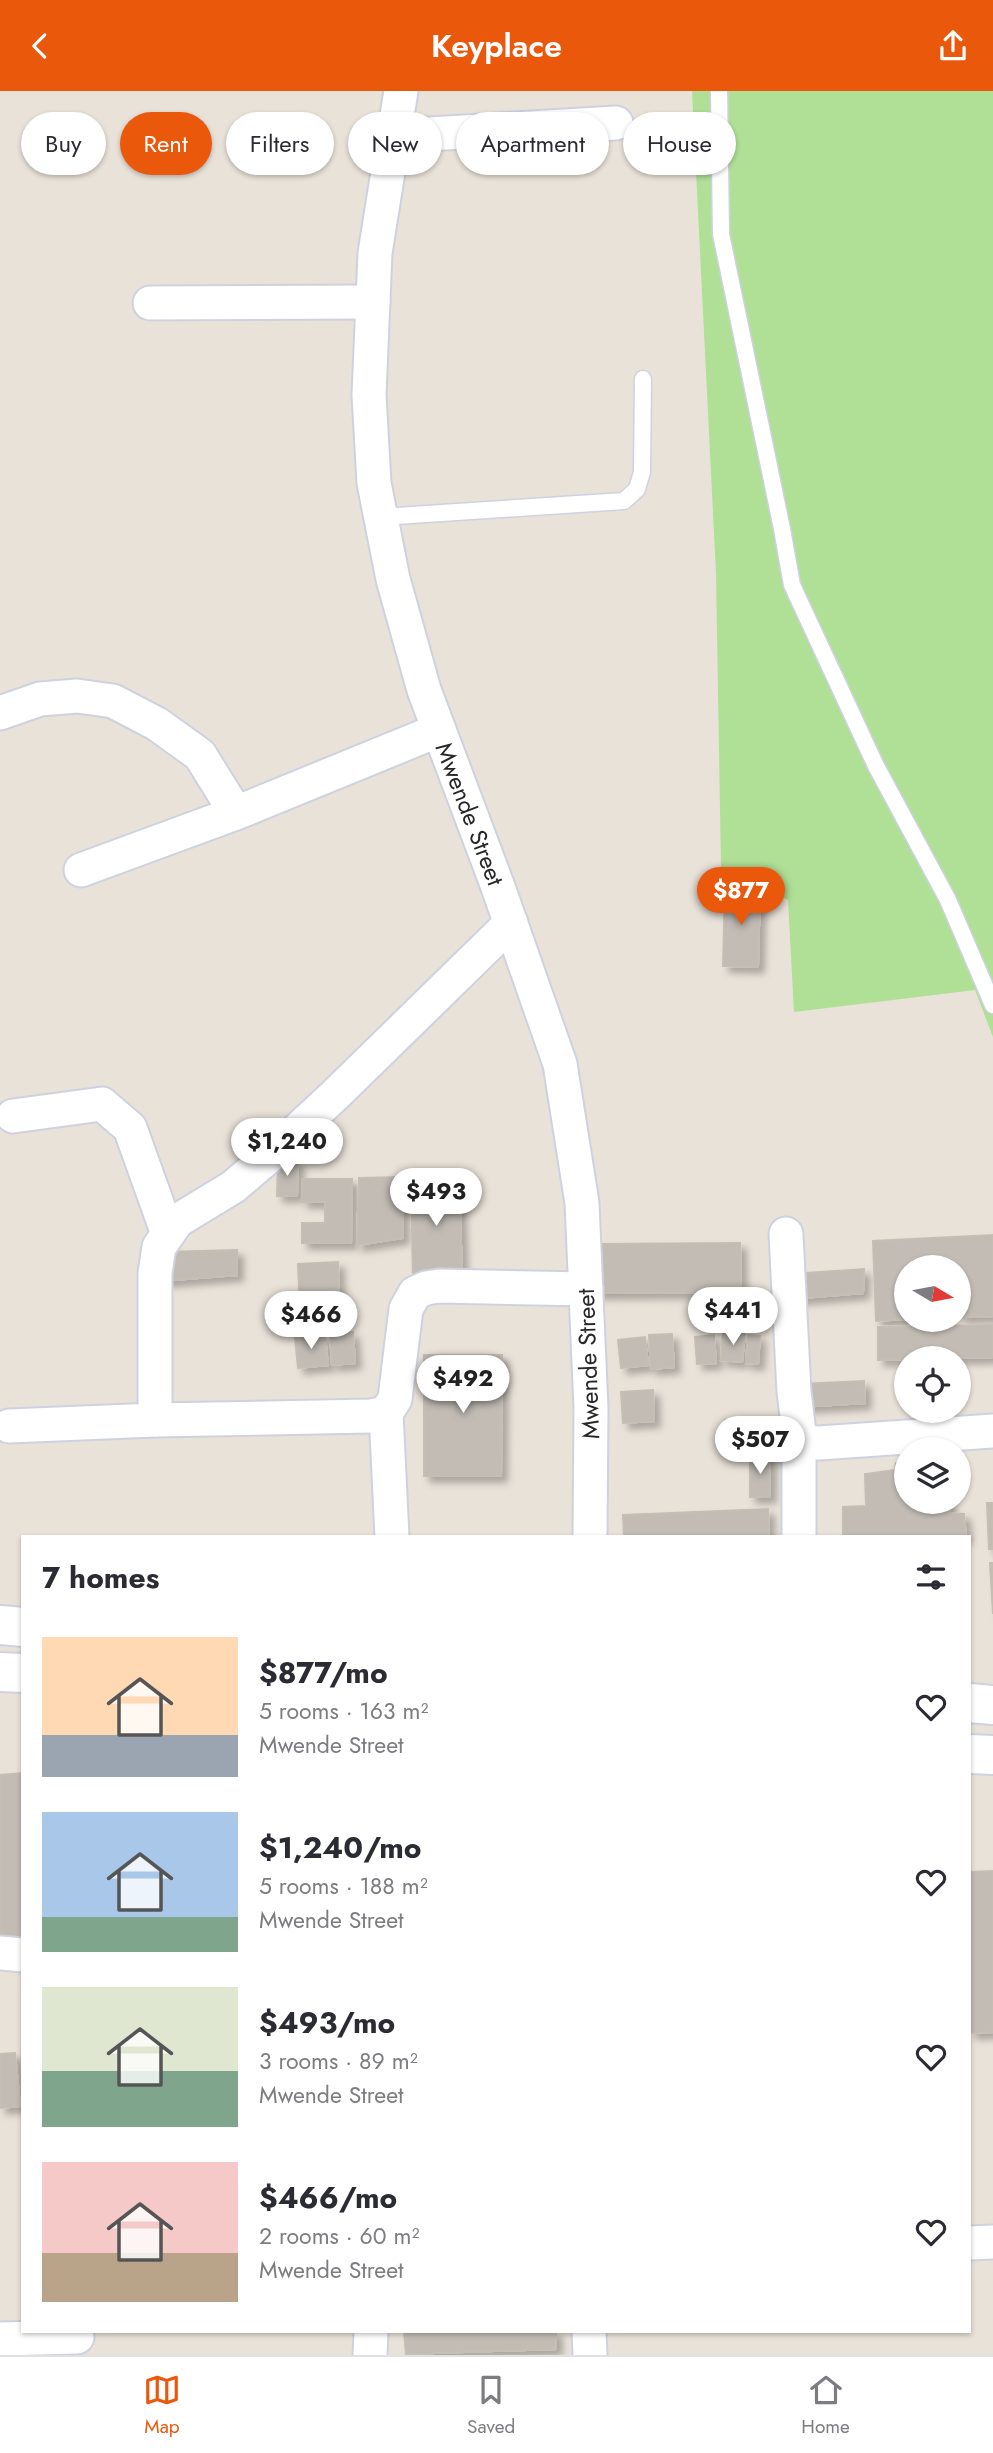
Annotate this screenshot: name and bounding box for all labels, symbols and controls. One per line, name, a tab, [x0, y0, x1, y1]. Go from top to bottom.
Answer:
text: Keyplace	[431, 23, 562, 69]
icon: back	[21, 27, 59, 65]
icon: share	[934, 27, 972, 65]
chip: Buy	[21, 112, 106, 175]
chip: Rent	[120, 112, 212, 175]
chip: Filters	[226, 112, 334, 175]
chip: New	[348, 112, 442, 175]
chip: Apartment	[456, 112, 609, 175]
chip: House	[623, 112, 736, 175]
street label: Mwende Street	[427, 737, 513, 891]
pin: $877	[700, 867, 782, 927]
text: $877	[713, 873, 769, 907]
pin: $1,240	[230, 1119, 344, 1178]
text: $1,240	[247, 1124, 327, 1158]
pin: $493	[395, 1169, 477, 1228]
text: $493	[406, 1174, 466, 1208]
north arrow	[894, 1255, 971, 1332]
map controls	[894, 1255, 971, 1514]
pin: $441	[692, 1287, 774, 1347]
street label: Mwende Street	[568, 1288, 608, 1440]
pin: $466	[270, 1291, 352, 1351]
text: $441	[704, 1293, 762, 1327]
text: $466	[280, 1297, 342, 1331]
button: locate	[894, 1346, 971, 1423]
pin: $492	[422, 1355, 504, 1415]
text: $492	[433, 1361, 493, 1395]
pin: $507	[719, 1417, 801, 1476]
text: $507	[731, 1422, 789, 1456]
button: layers	[894, 1437, 971, 1514]
text: 7 homes	[42, 1556, 159, 1599]
icon: filters	[912, 1558, 950, 1596]
text: $877/mo	[259, 1651, 388, 1694]
icon: home	[98, 1665, 182, 1749]
icon: heart	[912, 1688, 950, 1726]
text: 5 rooms · 163 m²	[259, 1694, 428, 1728]
text: Mwende Street	[259, 1728, 404, 1762]
text: $1,240/mo	[259, 1826, 422, 1869]
icon: home	[98, 1840, 182, 1924]
icon: heart	[912, 1863, 950, 1901]
text: 5 rooms · 188 m²	[259, 1869, 428, 1903]
text: Mwende Street	[259, 1903, 404, 1937]
text: $493/mo	[259, 2001, 395, 2044]
icon: home	[98, 2015, 182, 2099]
icon: heart	[912, 2038, 950, 2076]
text: 3 rooms · 89 m²	[259, 2044, 418, 2078]
text: Mwende Street	[259, 2078, 404, 2112]
text: $466/mo	[259, 2176, 397, 2219]
icon: home	[98, 2190, 182, 2274]
icon: heart	[912, 2213, 950, 2251]
text: 2 rooms · 60 m²	[259, 2219, 419, 2253]
text: Mwende Street	[259, 2253, 404, 2287]
tab: Map	[143, 2371, 181, 2440]
tab: Saved	[467, 2371, 515, 2440]
tab: Home	[801, 2371, 850, 2440]

